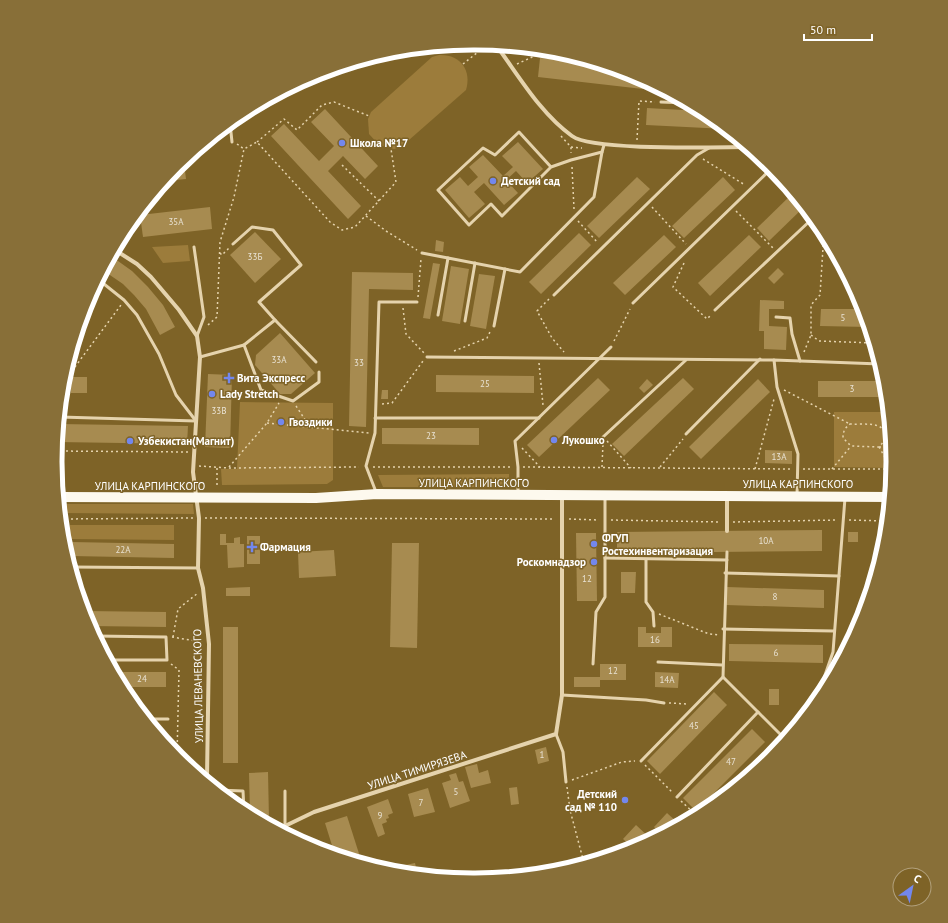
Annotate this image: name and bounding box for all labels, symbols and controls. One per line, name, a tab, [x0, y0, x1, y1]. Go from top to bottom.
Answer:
scale bar	[804, 16, 872, 42]
text: 50 m	[810, 22, 836, 37]
place label: Школа №17	[350, 136, 408, 150]
marker: Школа №17	[337, 138, 347, 148]
place label: Детский сад	[501, 174, 561, 188]
marker: Детский сад	[488, 176, 498, 186]
house number: 35А	[168, 216, 184, 227]
house number: 33Б	[248, 251, 262, 262]
house number: 5	[841, 312, 846, 323]
house number: 33А	[271, 354, 287, 365]
house number: 33	[354, 357, 364, 368]
place label: Вита Экспресс	[237, 371, 306, 385]
marker: Вита Экспресс	[224, 373, 234, 383]
house number: 25	[480, 378, 490, 389]
house number: 3	[850, 383, 855, 394]
place label: Lady Stretch	[220, 387, 278, 401]
marker: Lady Stretch	[207, 389, 217, 399]
house number: 33В	[211, 405, 227, 416]
place label: Гвоздики	[289, 415, 333, 429]
marker: Гвоздики	[276, 417, 286, 427]
house number: 23	[426, 430, 436, 441]
place label: Лукошко	[561, 433, 605, 447]
place label: Узбекистан(Магнит)	[137, 434, 234, 448]
marker: Лукошко	[549, 435, 559, 445]
marker: Узбекистан(Магнит)	[125, 436, 135, 446]
house number: 13А	[771, 451, 787, 462]
street label: УЛИЦА КАРПИНСКОГО	[419, 476, 529, 490]
street label: УЛИЦА КАРПИНСКОГО	[743, 477, 853, 491]
street label: УЛИЦА КАРПИНСКОГО	[95, 479, 205, 493]
place label: ФГУП Ростехинвентаризация	[602, 531, 713, 558]
house number: 10А	[758, 535, 774, 546]
marker: ФГУП Ростехинвентаризация	[589, 539, 599, 549]
place label: Фармация	[260, 540, 311, 554]
marker: Фармация	[247, 542, 257, 552]
house number: 22А	[115, 544, 131, 555]
place label: Роскомнадзор	[517, 555, 586, 569]
marker: Роскомнадзор	[589, 557, 599, 567]
house number: 12	[582, 573, 592, 584]
house number: 8	[773, 591, 778, 602]
street label: УЛИЦА ЛЕВАНЕВСКОГО	[190, 629, 206, 743]
house number: 16	[650, 634, 660, 645]
house number: 6	[774, 647, 779, 658]
house number: 12	[608, 665, 618, 676]
house number: 24	[137, 673, 147, 684]
house number: 14А	[659, 674, 675, 685]
house number: 45	[689, 720, 699, 731]
street label: УЛИЦА ТИМИРЯЗЕВА	[366, 747, 469, 793]
house number: 1	[540, 749, 545, 760]
house number: 47	[726, 756, 736, 767]
house number: 5	[454, 786, 459, 797]
place label: Детский сад № 110	[565, 787, 617, 814]
marker: Детский сад № 110	[620, 795, 630, 805]
house number: 7	[419, 797, 424, 808]
house number: 9	[378, 810, 383, 821]
north arrow	[892, 867, 932, 907]
text: С	[911, 871, 924, 886]

